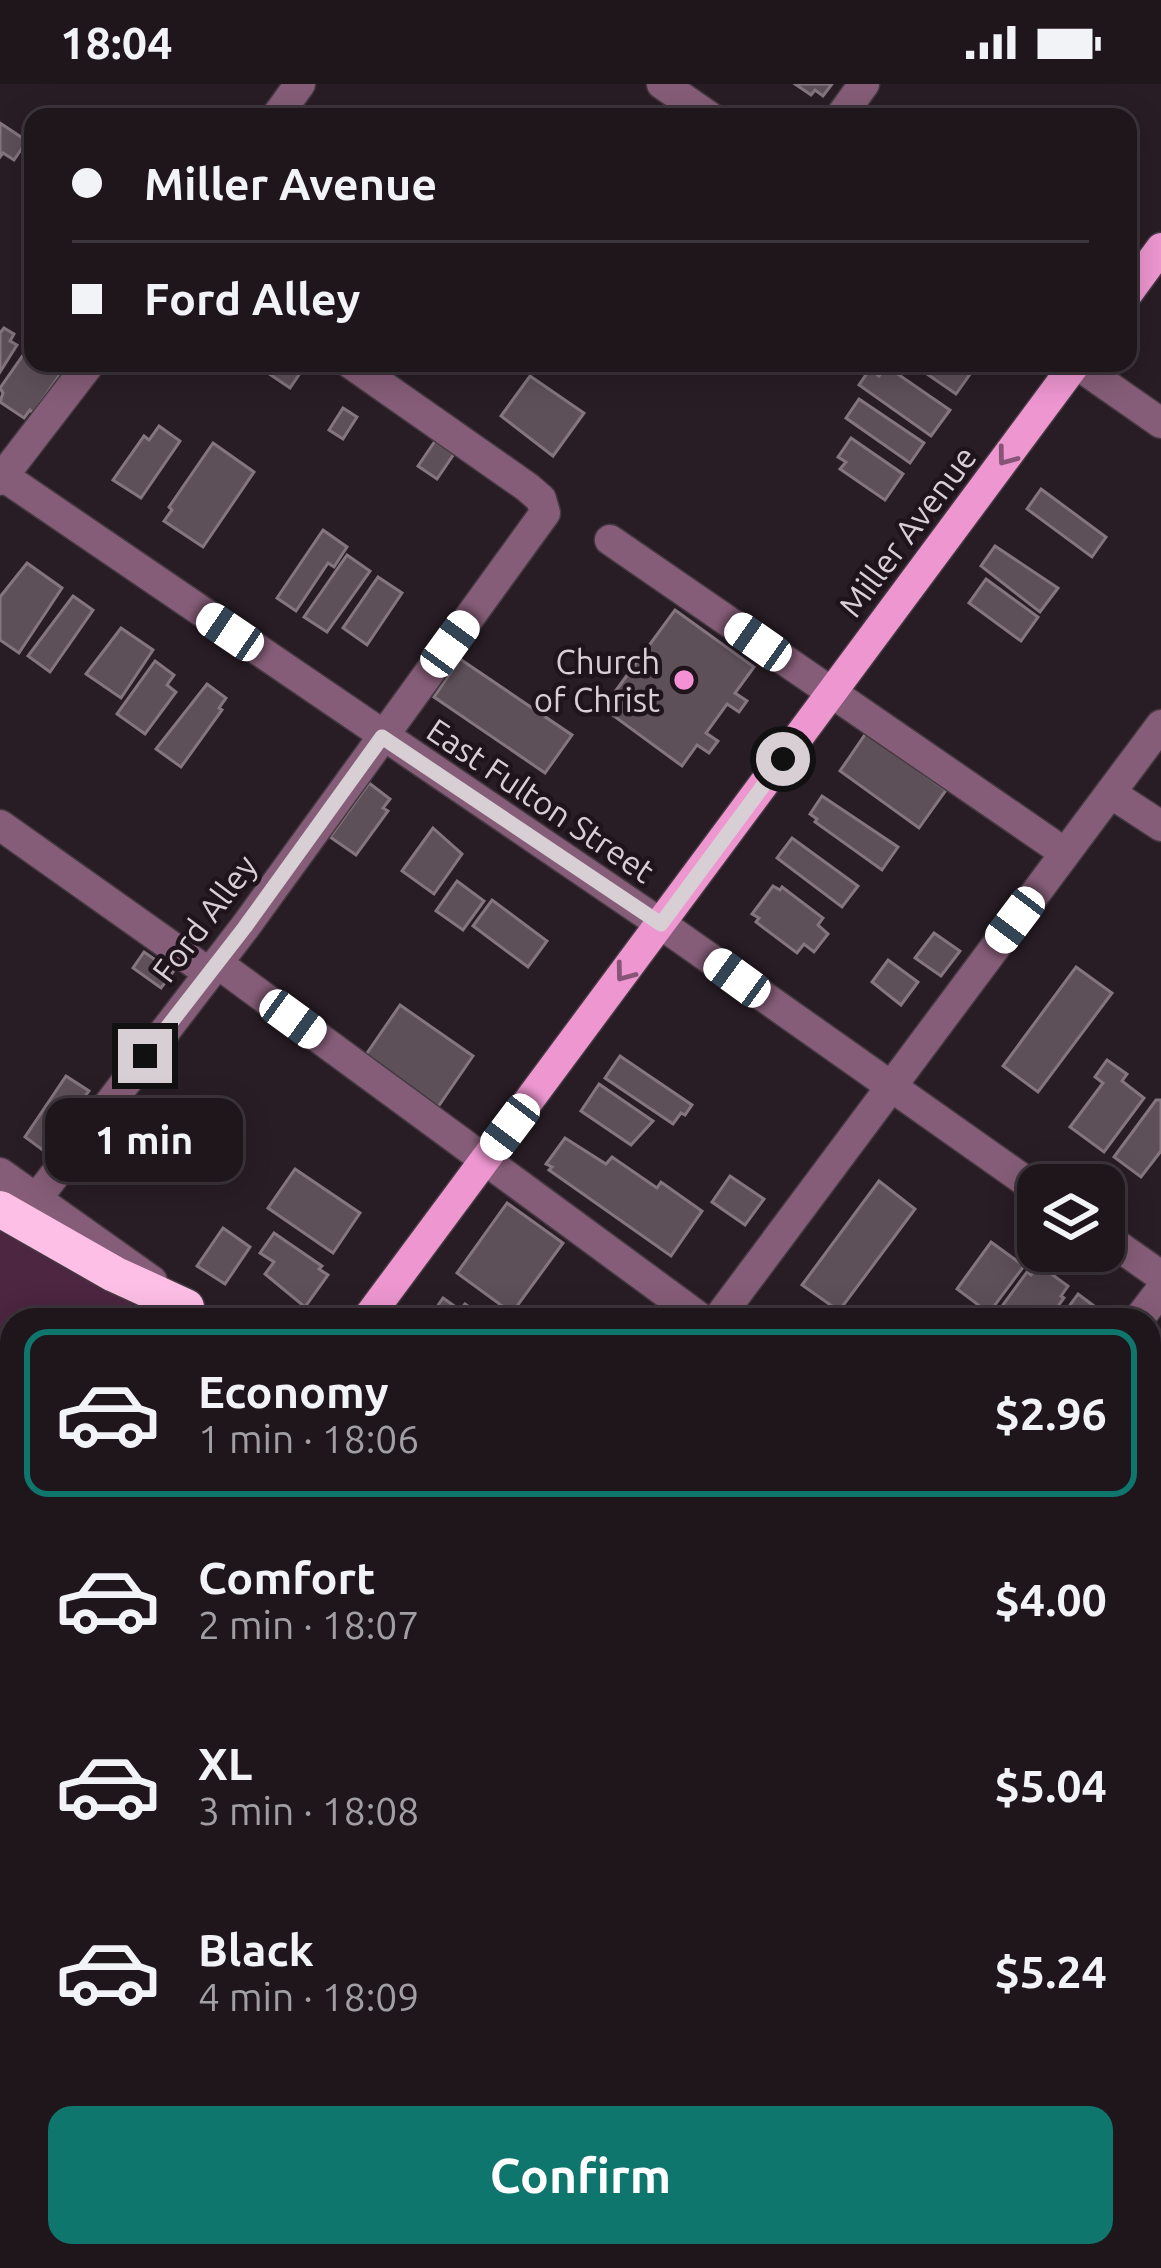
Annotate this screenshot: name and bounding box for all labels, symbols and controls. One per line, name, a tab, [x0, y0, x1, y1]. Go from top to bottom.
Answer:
text: 18:04	[60, 17, 173, 68]
text: Miller Avenue	[144, 158, 437, 209]
text: Ford Alley	[144, 273, 361, 324]
street label: Miller Avenue	[831, 439, 983, 623]
one-way arrow	[999, 444, 1021, 465]
car	[190, 597, 270, 667]
car	[414, 604, 486, 684]
car	[718, 607, 798, 677]
place label: Church of Christ	[534, 643, 660, 718]
marker: Church of Christ	[671, 667, 697, 693]
street label: East Fulton Street	[421, 710, 661, 890]
route start	[756, 732, 810, 786]
street label: Ford Alley	[144, 847, 264, 989]
car	[979, 880, 1051, 960]
car	[697, 942, 777, 1014]
one-way arrow	[617, 960, 639, 981]
car	[253, 983, 333, 1055]
route end	[118, 1029, 172, 1083]
car	[474, 1087, 546, 1167]
callout: 1 min	[46, 1098, 244, 1182]
text: 1 min	[95, 1118, 193, 1161]
map controls	[1017, 1164, 1125, 1272]
button: layers	[1017, 1164, 1125, 1272]
icon: car	[54, 1359, 162, 1467]
text: Economy	[198, 1366, 389, 1417]
text: $2.96	[994, 1388, 1107, 1439]
text: 1 min · 18:06	[198, 1417, 419, 1460]
icon: car	[54, 1545, 162, 1653]
text: Comfort	[198, 1552, 375, 1603]
text: $4.00	[994, 1574, 1107, 1625]
text: 2 min · 18:07	[198, 1603, 419, 1646]
icon: car	[54, 1731, 162, 1839]
text: XL	[198, 1738, 252, 1789]
text: $5.04	[994, 1760, 1107, 1811]
text: 3 min · 18:08	[198, 1789, 419, 1832]
icon: car	[54, 1917, 162, 2025]
text: Black	[198, 1924, 314, 1975]
text: $5.24	[994, 1946, 1107, 1997]
text: 4 min · 18:09	[198, 1975, 419, 2018]
button: Confirm	[48, 2106, 1113, 2244]

